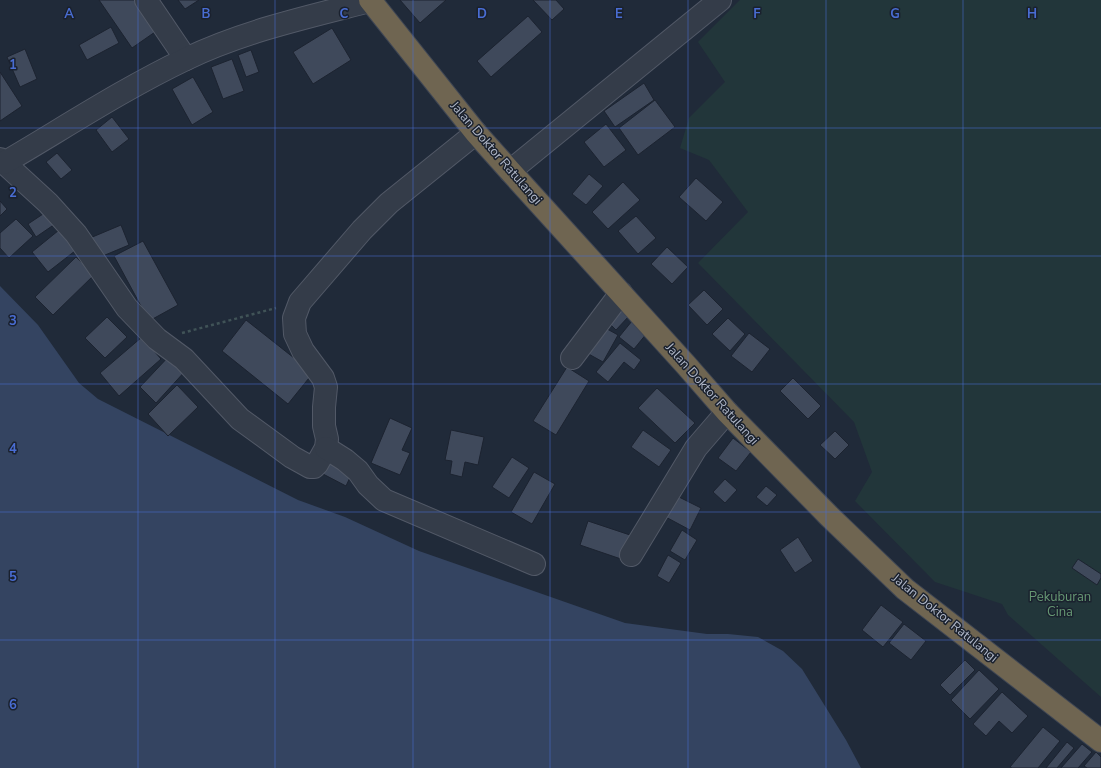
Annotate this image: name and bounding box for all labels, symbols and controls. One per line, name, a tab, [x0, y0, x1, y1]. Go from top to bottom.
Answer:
text: A	[64, 5, 74, 23]
text: B	[202, 5, 211, 23]
text: C	[340, 5, 349, 23]
text: D	[477, 5, 487, 23]
text: E	[615, 5, 623, 23]
text: F	[753, 5, 761, 23]
text: G	[890, 5, 900, 23]
text: H	[1027, 5, 1037, 23]
text: 1	[9, 56, 17, 74]
street label: Jalan Doktor Ratulangi	[445, 97, 546, 209]
text: 2	[9, 184, 17, 202]
text: 3	[9, 312, 17, 330]
street label: Jalan Doktor Ratulangi	[661, 338, 763, 449]
text: 4	[9, 440, 17, 458]
text: 5	[9, 568, 17, 586]
street label: Jalan Doktor Ratulangi	[887, 569, 1002, 666]
park label: Pekuburan Cina	[1029, 588, 1091, 621]
text: 6	[9, 696, 17, 714]

